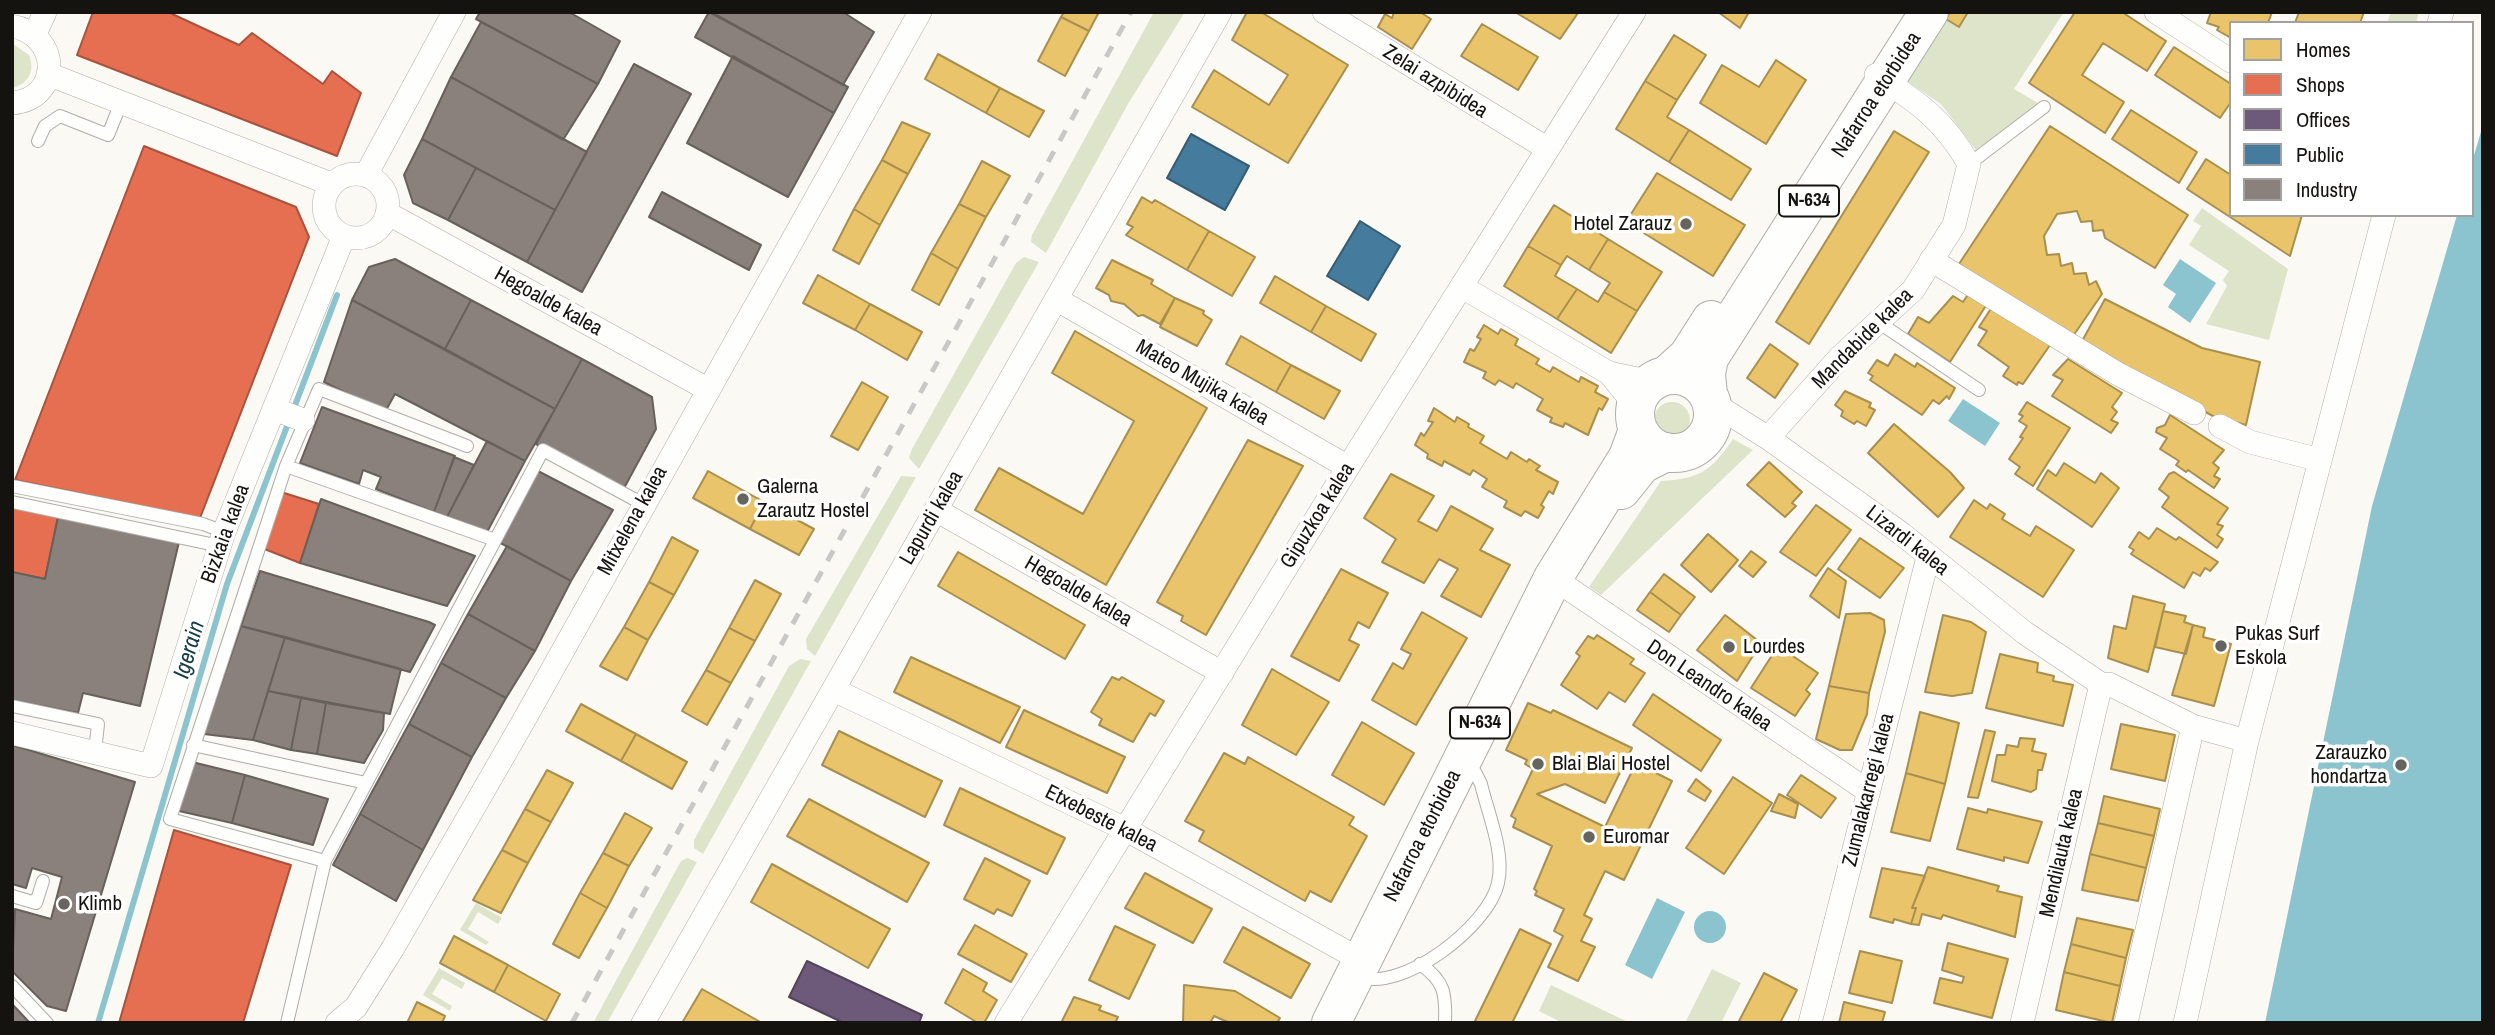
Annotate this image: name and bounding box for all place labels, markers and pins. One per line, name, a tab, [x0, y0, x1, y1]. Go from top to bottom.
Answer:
place label: Hotel Zarauz	[1573, 211, 1672, 237]
marker: Hotel Zarauz	[1678, 216, 1694, 232]
place label: Galerna Zarautz Hostel	[757, 474, 869, 524]
marker: Galerna Zarautz Hostel	[735, 491, 751, 507]
place label: Pukas Surf Eskola	[2235, 621, 2319, 671]
place label: Lourdes	[1743, 634, 1805, 660]
marker: Pukas Surf Eskola	[2213, 638, 2229, 654]
marker: Lourdes	[1721, 639, 1737, 655]
place label: Zarauzko hondartza	[2310, 740, 2387, 790]
place label: Blai Blai Hostel	[1552, 751, 1670, 777]
marker: Blai Blai Hostel	[1530, 756, 1546, 772]
marker: Zarauzko hondartza	[2393, 757, 2409, 773]
place label: Euromar	[1603, 824, 1669, 850]
marker: Euromar	[1581, 829, 1597, 845]
place label: Klimb	[78, 891, 122, 917]
marker: Klimb	[56, 896, 72, 912]

